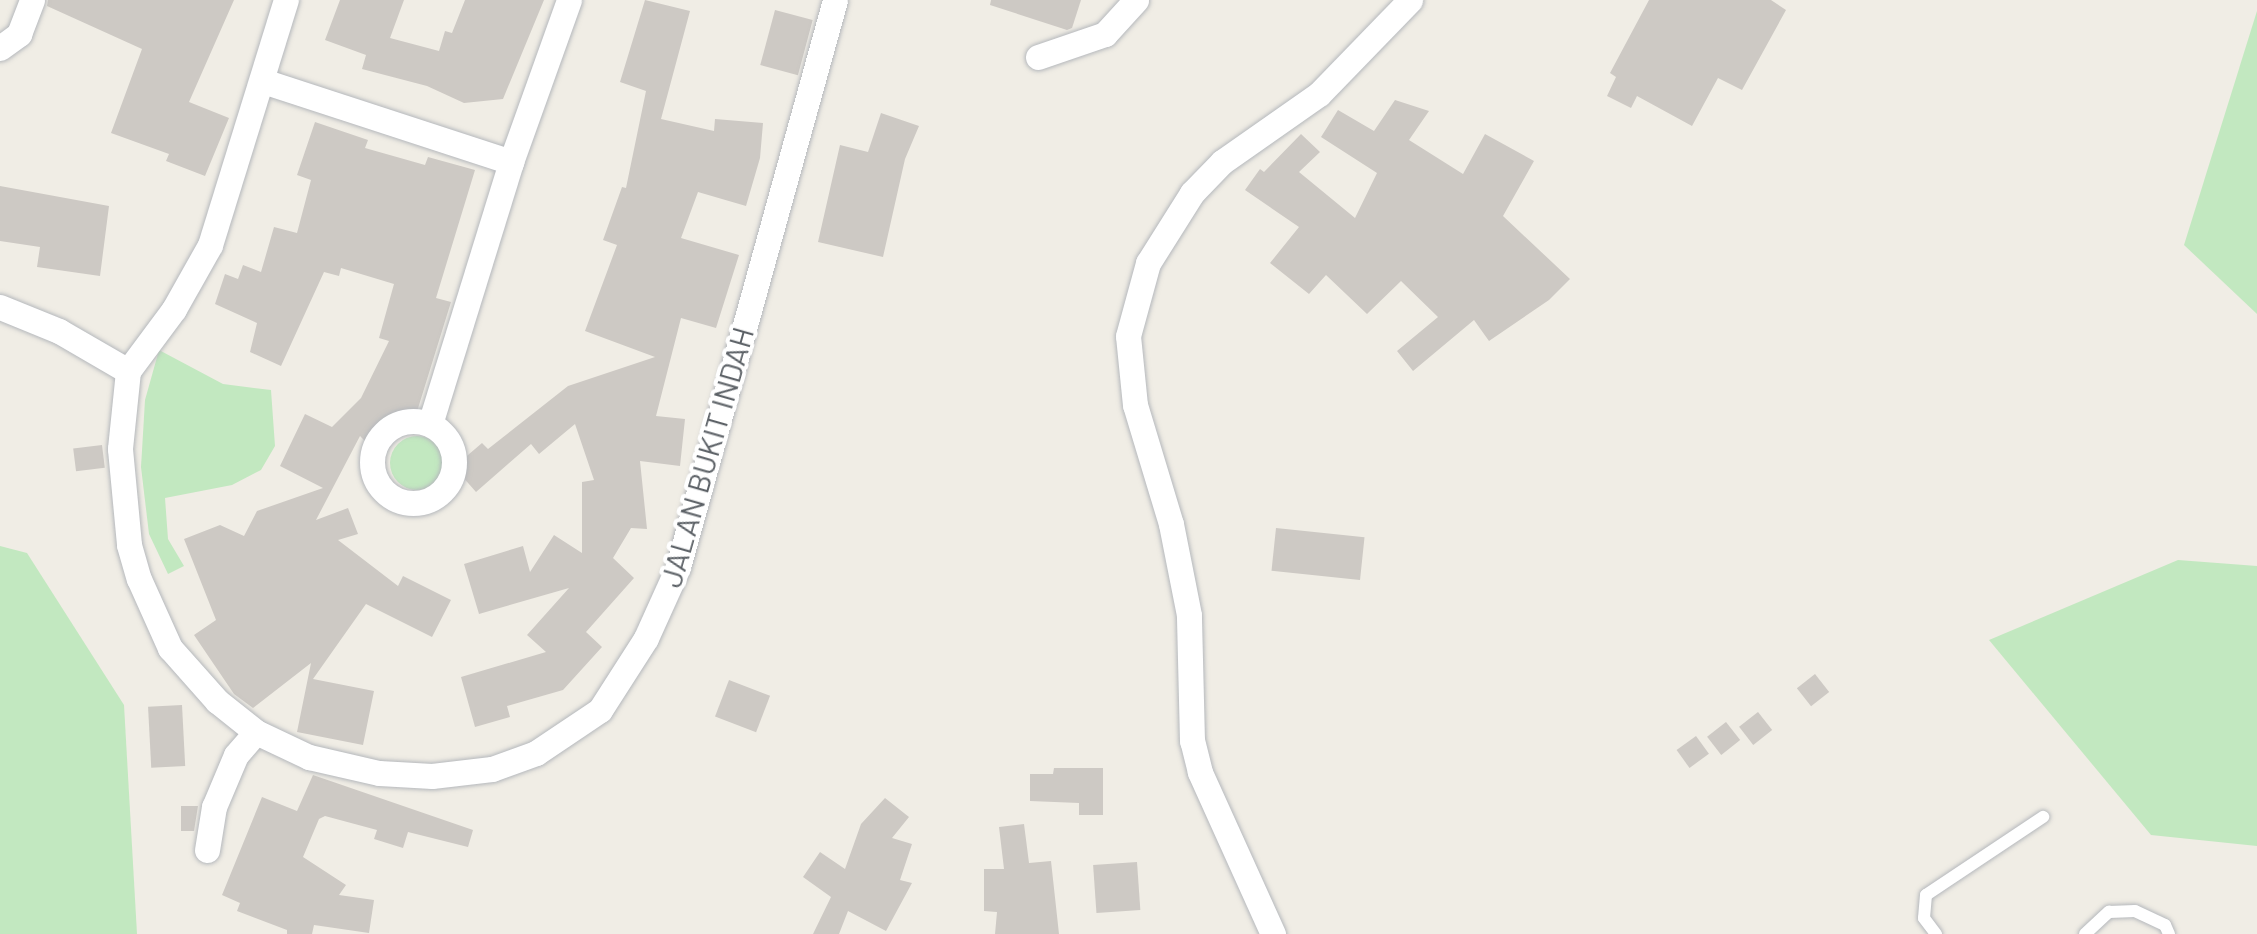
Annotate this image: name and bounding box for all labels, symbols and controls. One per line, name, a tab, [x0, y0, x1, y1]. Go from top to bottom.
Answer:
street label: JALAN BUKIT INDAH	[652, 323, 760, 591]

